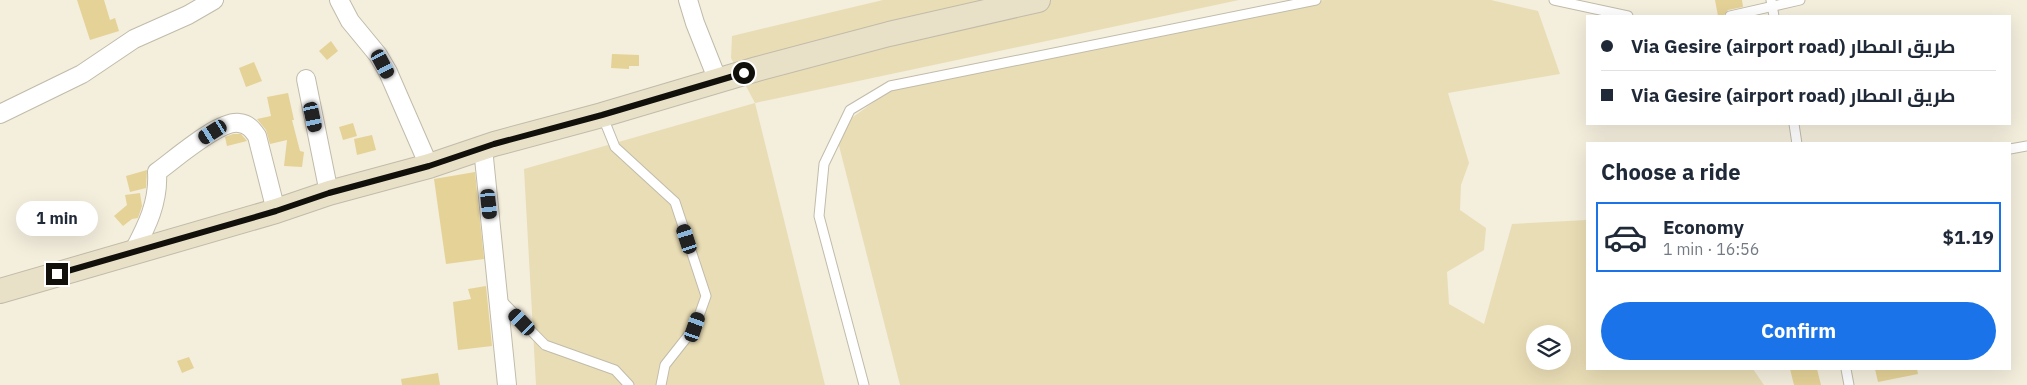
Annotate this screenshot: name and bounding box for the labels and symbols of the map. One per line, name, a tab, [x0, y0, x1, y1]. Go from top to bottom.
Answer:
car	[369, 47, 396, 81]
route start	[733, 62, 755, 84]
car	[302, 101, 323, 133]
car	[196, 118, 229, 146]
car	[479, 188, 498, 220]
callout: 1 min	[16, 202, 98, 236]
car	[675, 222, 698, 256]
route end	[46, 263, 68, 285]
car	[506, 306, 537, 338]
car	[683, 310, 706, 344]

